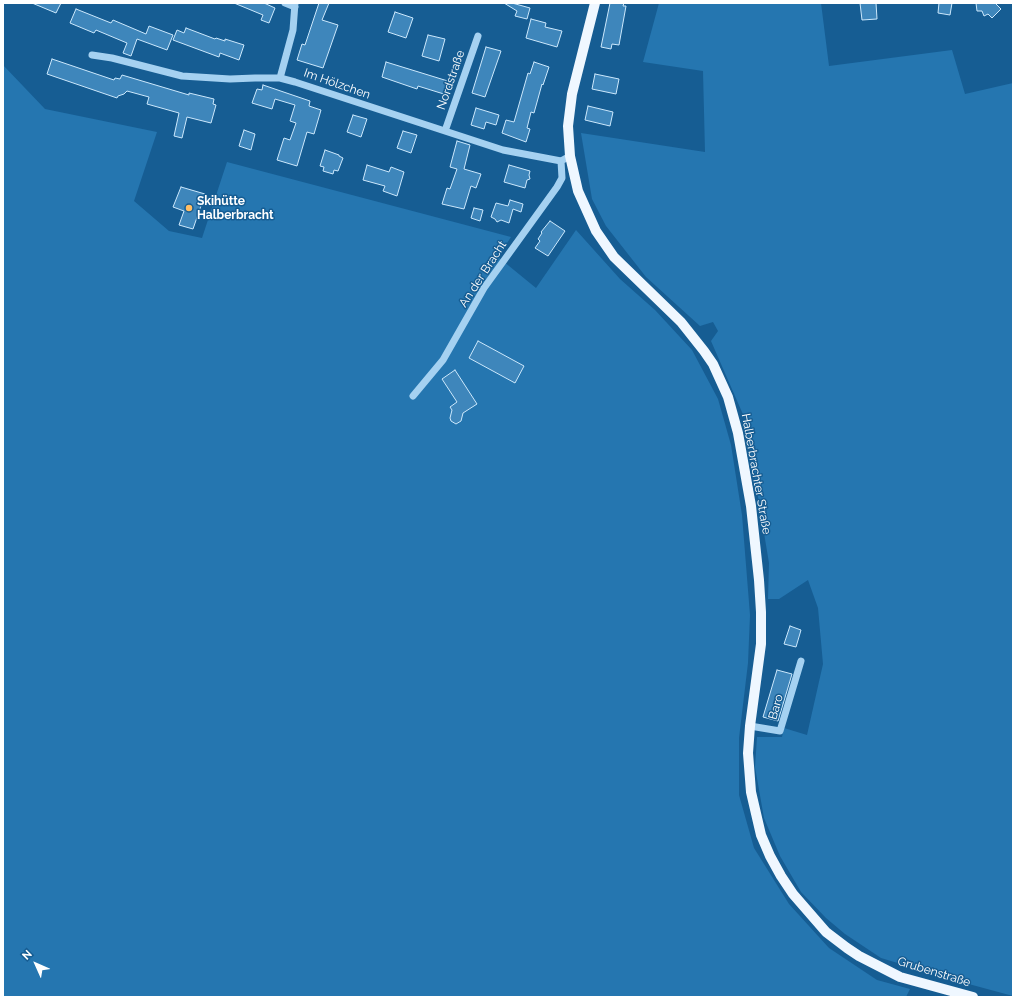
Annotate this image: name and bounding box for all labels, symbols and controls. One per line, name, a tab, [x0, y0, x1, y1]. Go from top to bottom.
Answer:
street label: Nordstraße	[434, 48, 468, 112]
street label: Im Hölzchen	[302, 66, 372, 102]
place label: Skihütte Halberbracht	[197, 194, 274, 222]
marker: Skihütte Halberbracht	[184, 203, 194, 213]
street label: An der Bracht	[456, 238, 510, 310]
street label: Halberbrachter Straße	[738, 412, 774, 536]
street label: Baro	[766, 693, 786, 721]
north arrow	[16, 944, 56, 984]
text: N	[20, 948, 35, 963]
street label: Grubenstraße	[896, 954, 972, 990]

